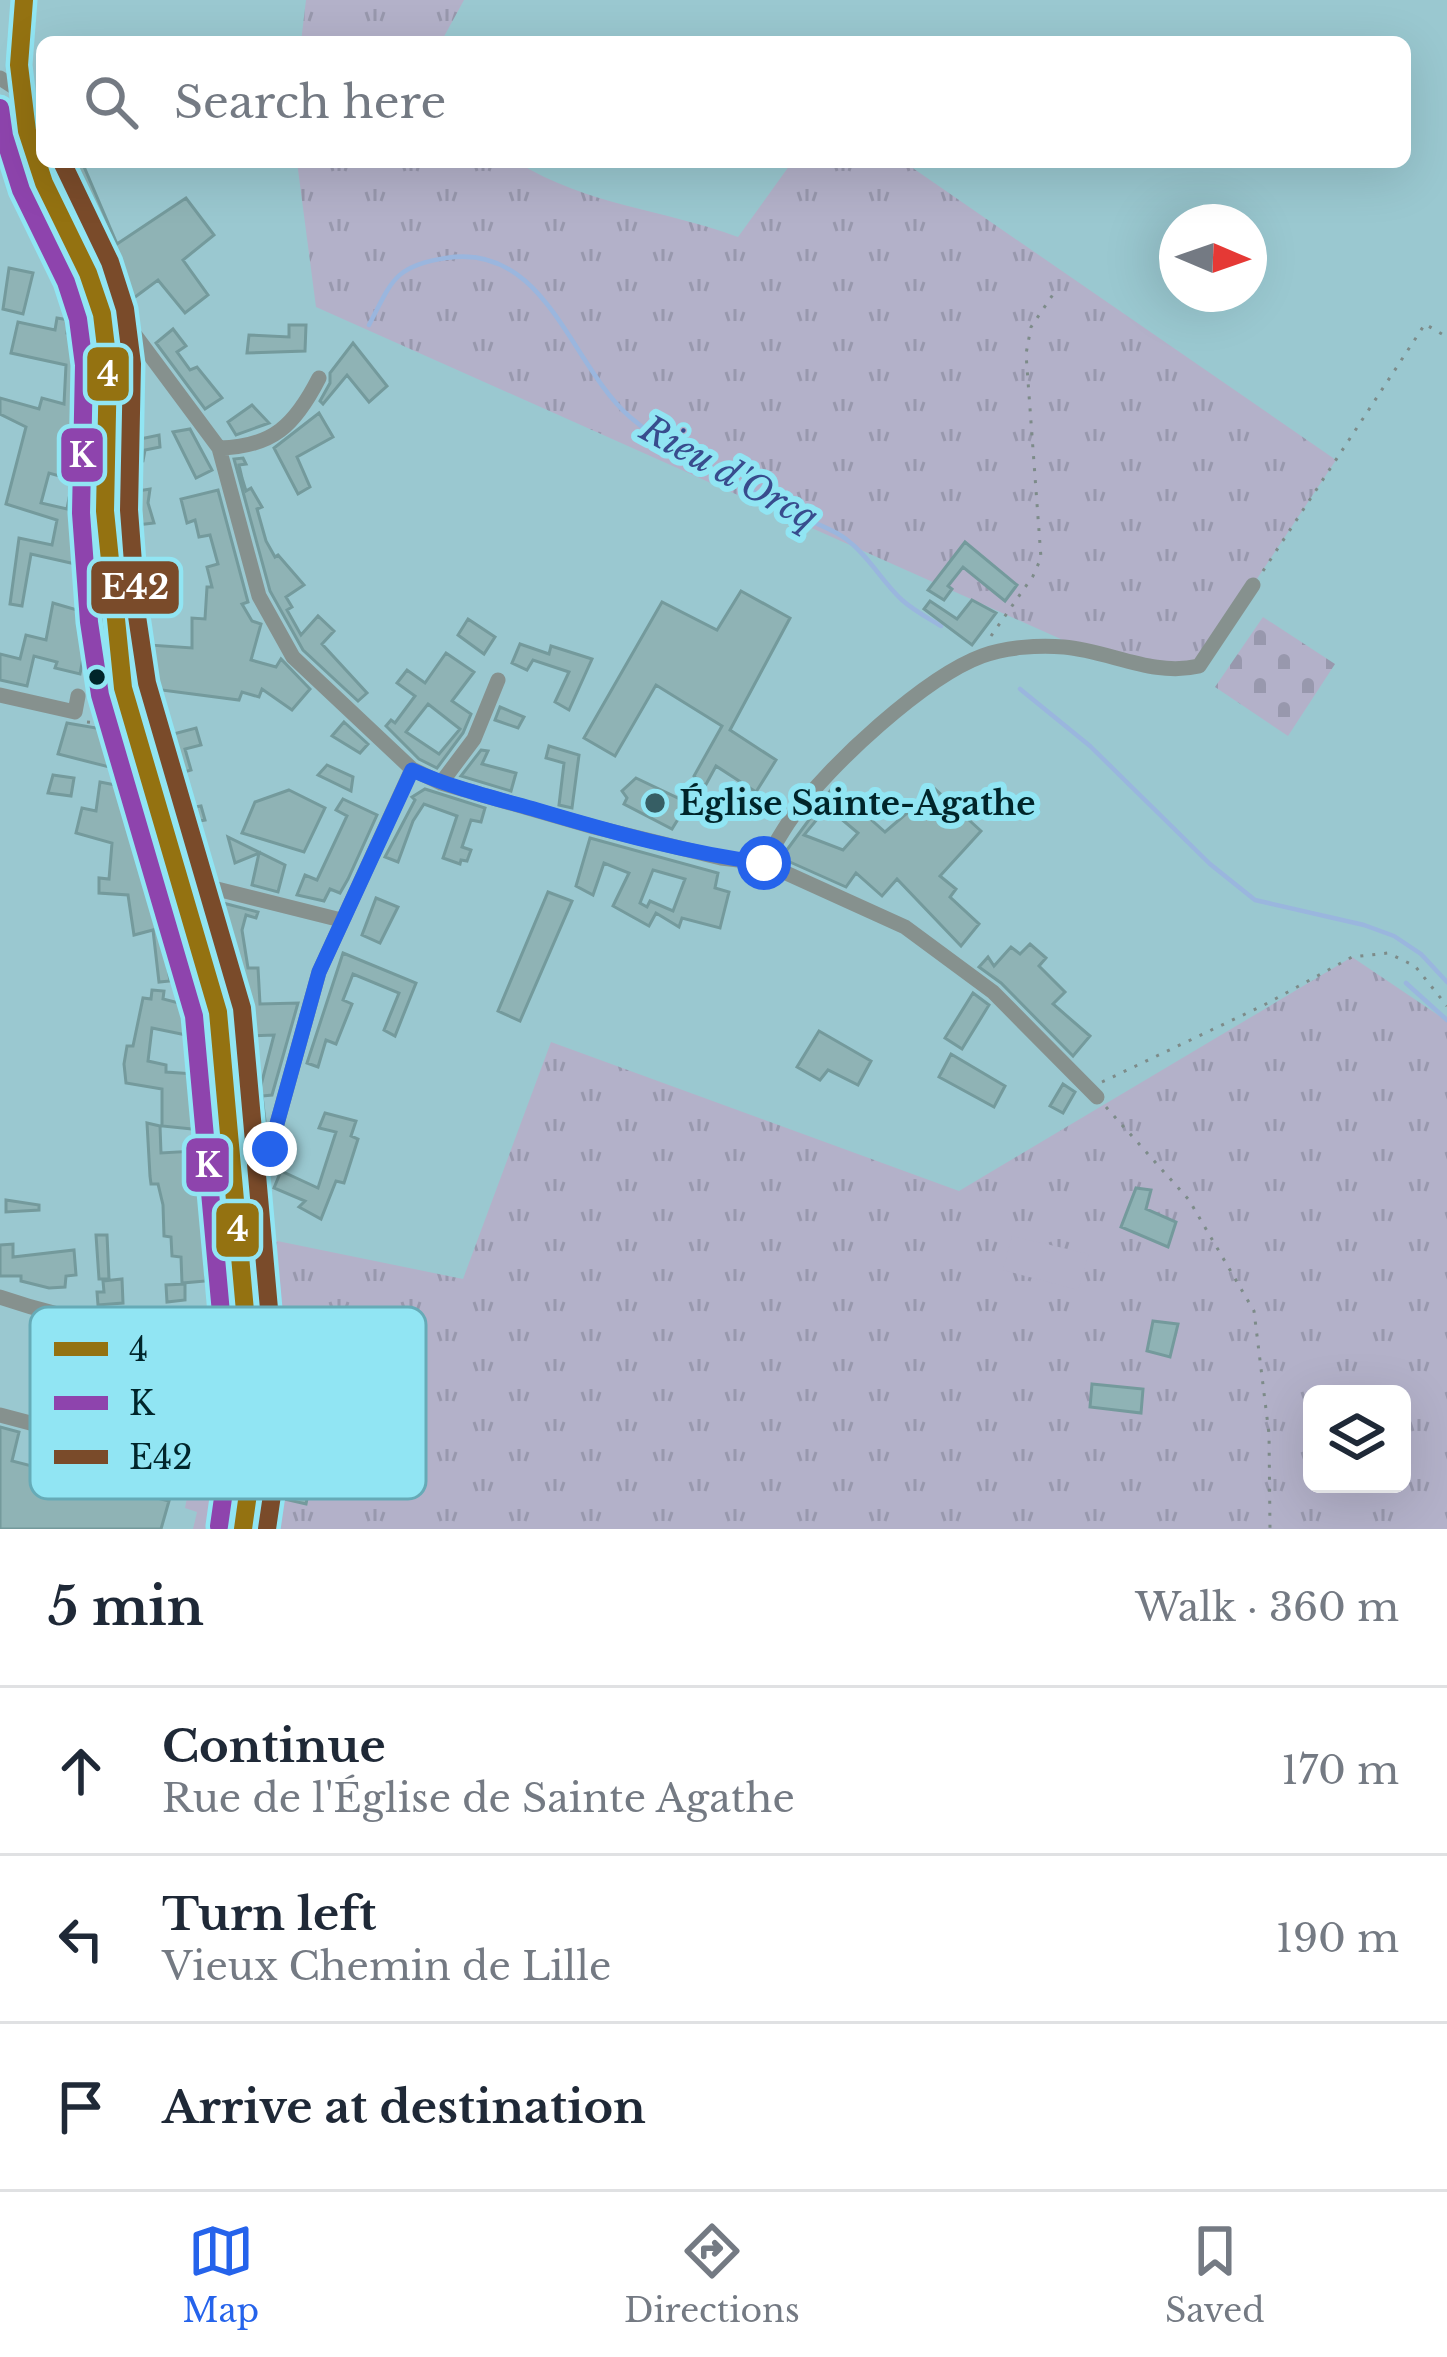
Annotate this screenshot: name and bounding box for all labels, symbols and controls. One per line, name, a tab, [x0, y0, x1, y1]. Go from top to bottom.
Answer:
search box	[36, 36, 1411, 168]
icon: search	[78, 69, 144, 135]
text: Search here	[174, 74, 446, 130]
north arrow	[1159, 204, 1267, 312]
line badge: 4	[85, 345, 131, 403]
text: 4	[97, 354, 119, 395]
water label: Rieu d'Orcq	[632, 405, 825, 540]
line badge: K	[59, 426, 105, 484]
text: K	[68, 435, 96, 476]
line badge: E42	[89, 559, 181, 616]
text: E42	[101, 567, 169, 608]
unlabelled marker	[86, 666, 108, 688]
place label: Église Sainte-Agathe	[679, 783, 1036, 824]
marker: Église Sainte-Agathe	[642, 790, 668, 816]
route start	[737, 836, 791, 890]
route end	[243, 1122, 297, 1176]
line badge: K	[184, 1136, 231, 1194]
text: K	[194, 1145, 222, 1186]
line badge: 4	[214, 1201, 261, 1259]
text: 4	[227, 1209, 249, 1250]
legend	[30, 1307, 426, 1499]
text: 4	[129, 1329, 148, 1370]
text: K	[129, 1383, 156, 1424]
map controls	[1303, 1385, 1411, 1493]
button: layers	[1303, 1385, 1411, 1493]
text: E42	[129, 1437, 193, 1478]
text: 5 min	[48, 1576, 204, 1639]
text: Walk · 360 m	[1135, 1583, 1399, 1632]
text: Continue	[162, 1718, 386, 1774]
icon: ahead	[48, 1738, 114, 1804]
text: 170 m	[1281, 1746, 1399, 1795]
text: Rue de l'Église de Sainte Agathe	[162, 1774, 795, 1823]
text: Turn left	[162, 1886, 376, 1942]
icon: left	[48, 1906, 114, 1972]
text: 190 m	[1276, 1914, 1399, 1963]
text: Vieux Chemin de Lille	[162, 1942, 611, 1991]
icon: arrive	[48, 2074, 114, 2140]
text: Arrive at destination	[162, 2079, 646, 2135]
tab: Map	[183, 2218, 259, 2331]
tab: Directions	[624, 2218, 800, 2331]
tab: Saved	[1165, 2218, 1264, 2331]

